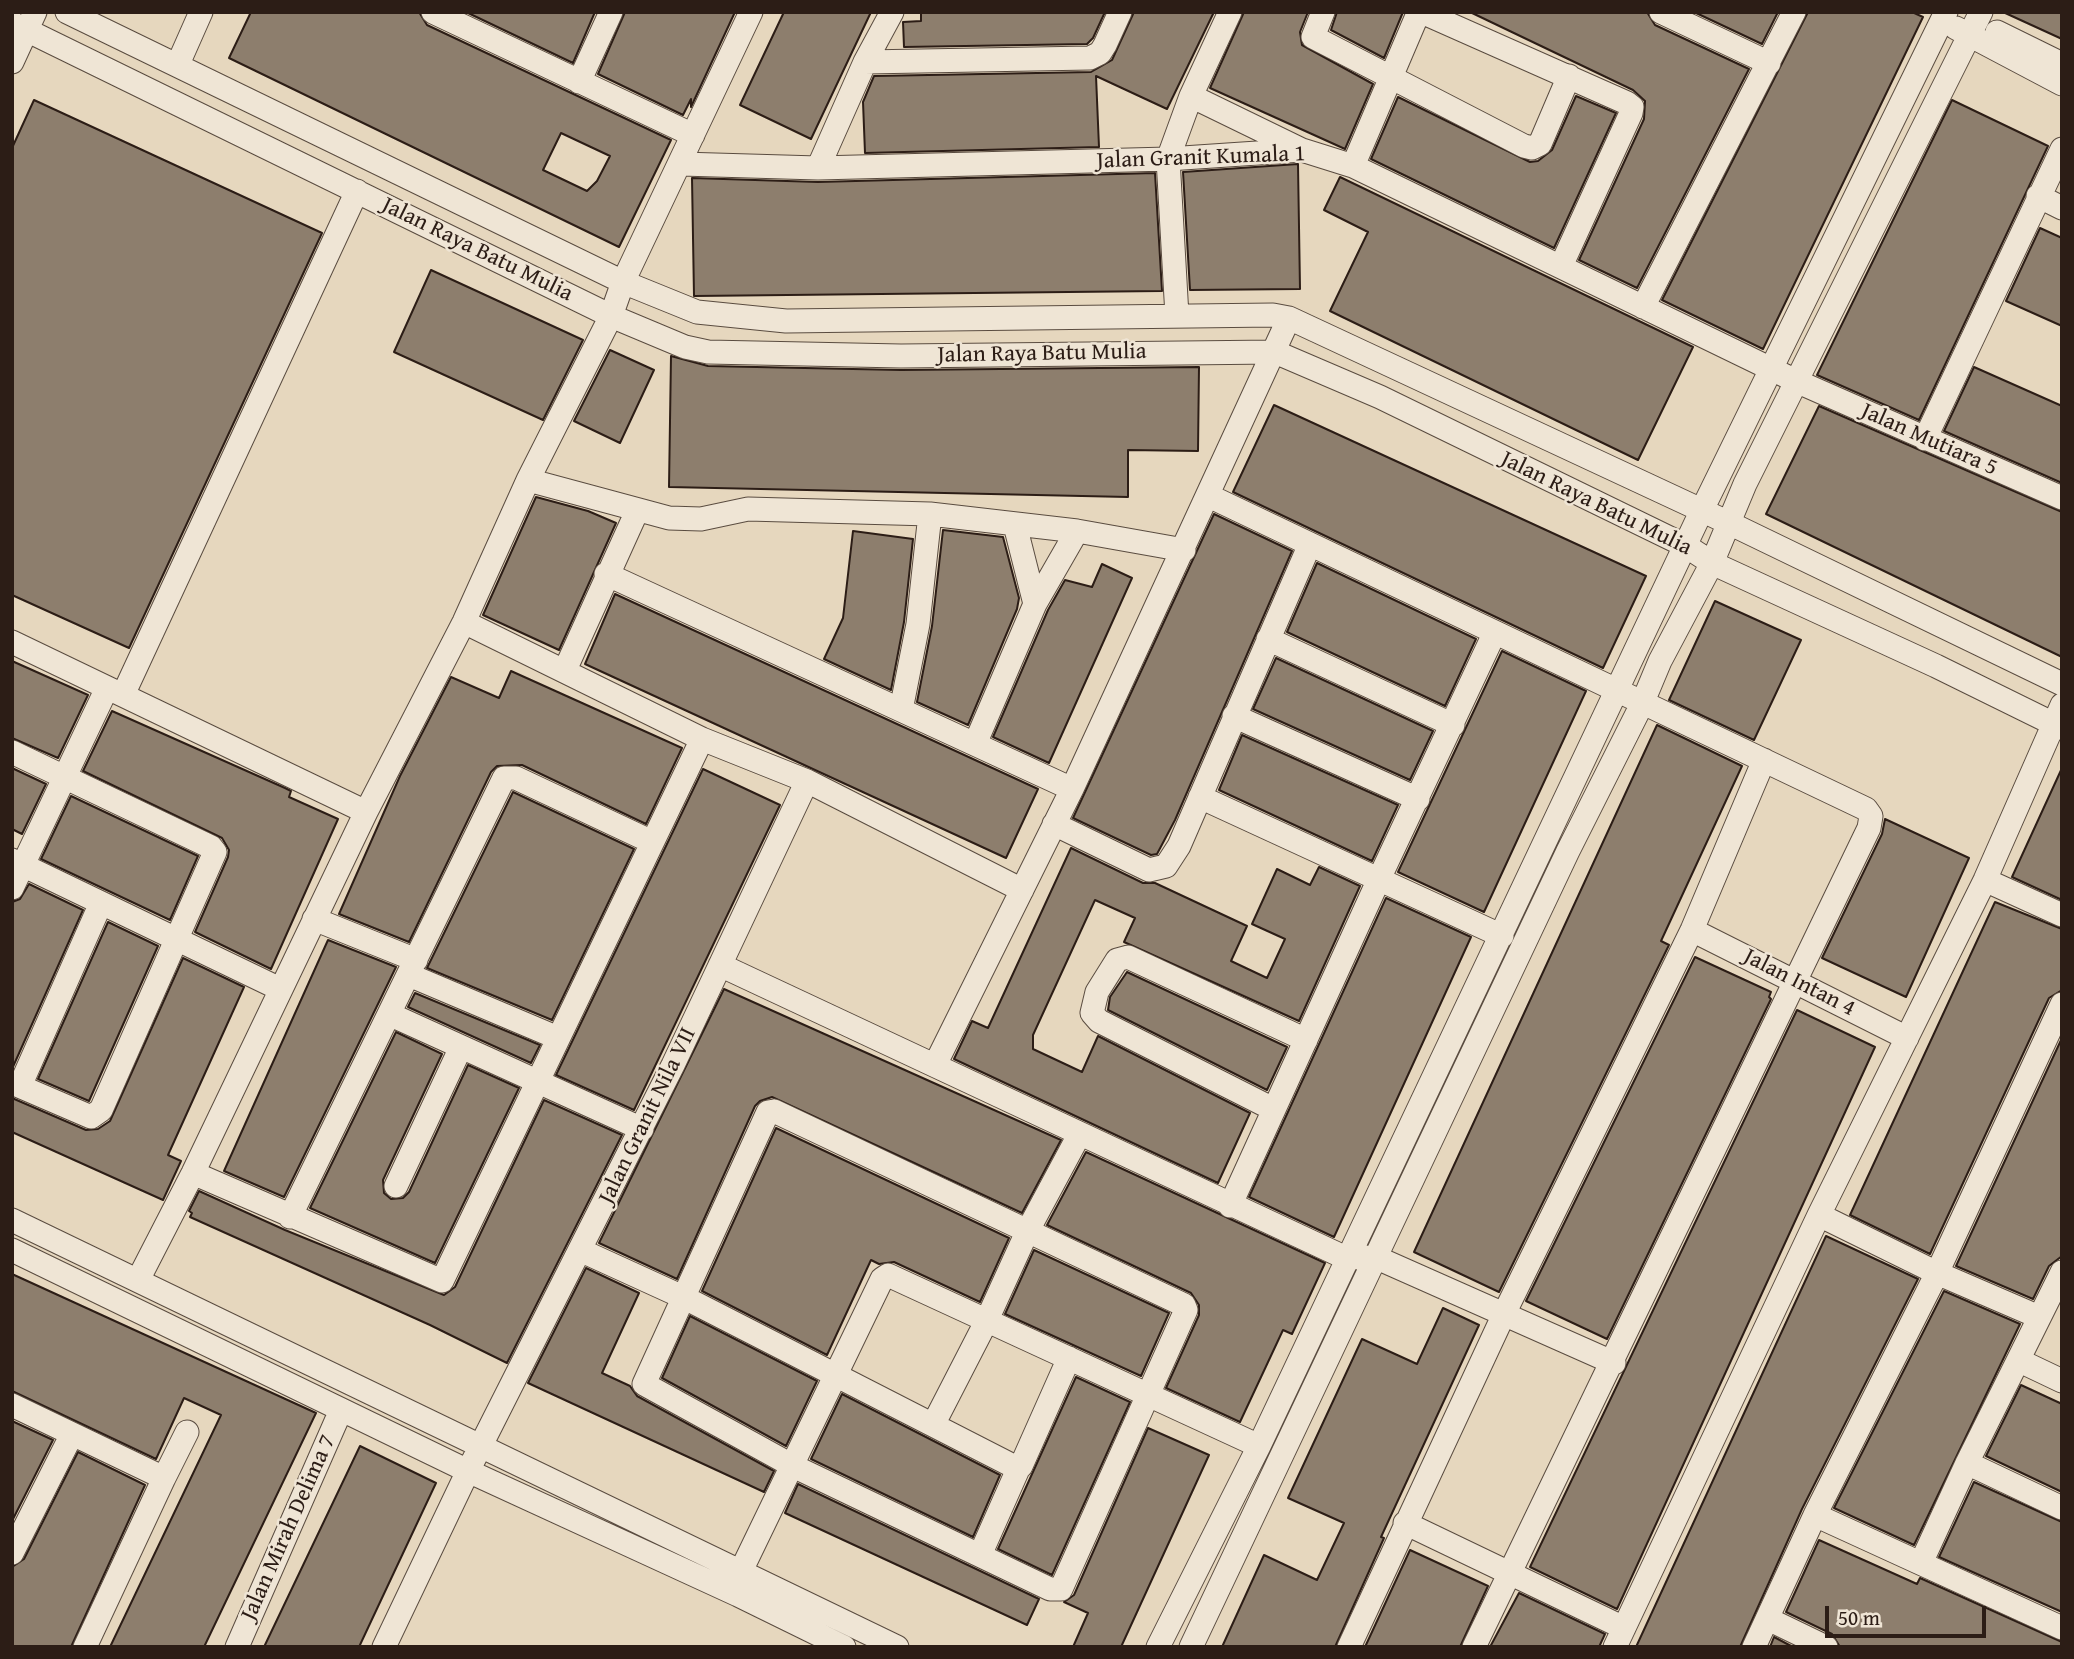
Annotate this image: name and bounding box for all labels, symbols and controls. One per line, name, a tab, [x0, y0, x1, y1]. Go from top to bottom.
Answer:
street label: Jalan Granit Kumala 1	[1096, 141, 1306, 175]
street label: Jalan Raya Batu Mulia	[377, 192, 577, 308]
street label: Jalan Raya Batu Mulia	[937, 338, 1147, 370]
street label: Jalan Mutiara 5	[1856, 398, 2002, 482]
street label: Jalan Raya Batu Mulia	[1496, 446, 1696, 562]
street label: Jalan Intan 4	[1739, 943, 1859, 1023]
street label: Jalan Granit Nila VII	[593, 1023, 703, 1209]
street label: Jalan Mirah Delima 7	[236, 1431, 342, 1625]
scale bar	[1829, 1592, 1990, 1636]
text: 50 m	[1838, 1602, 1880, 1633]

